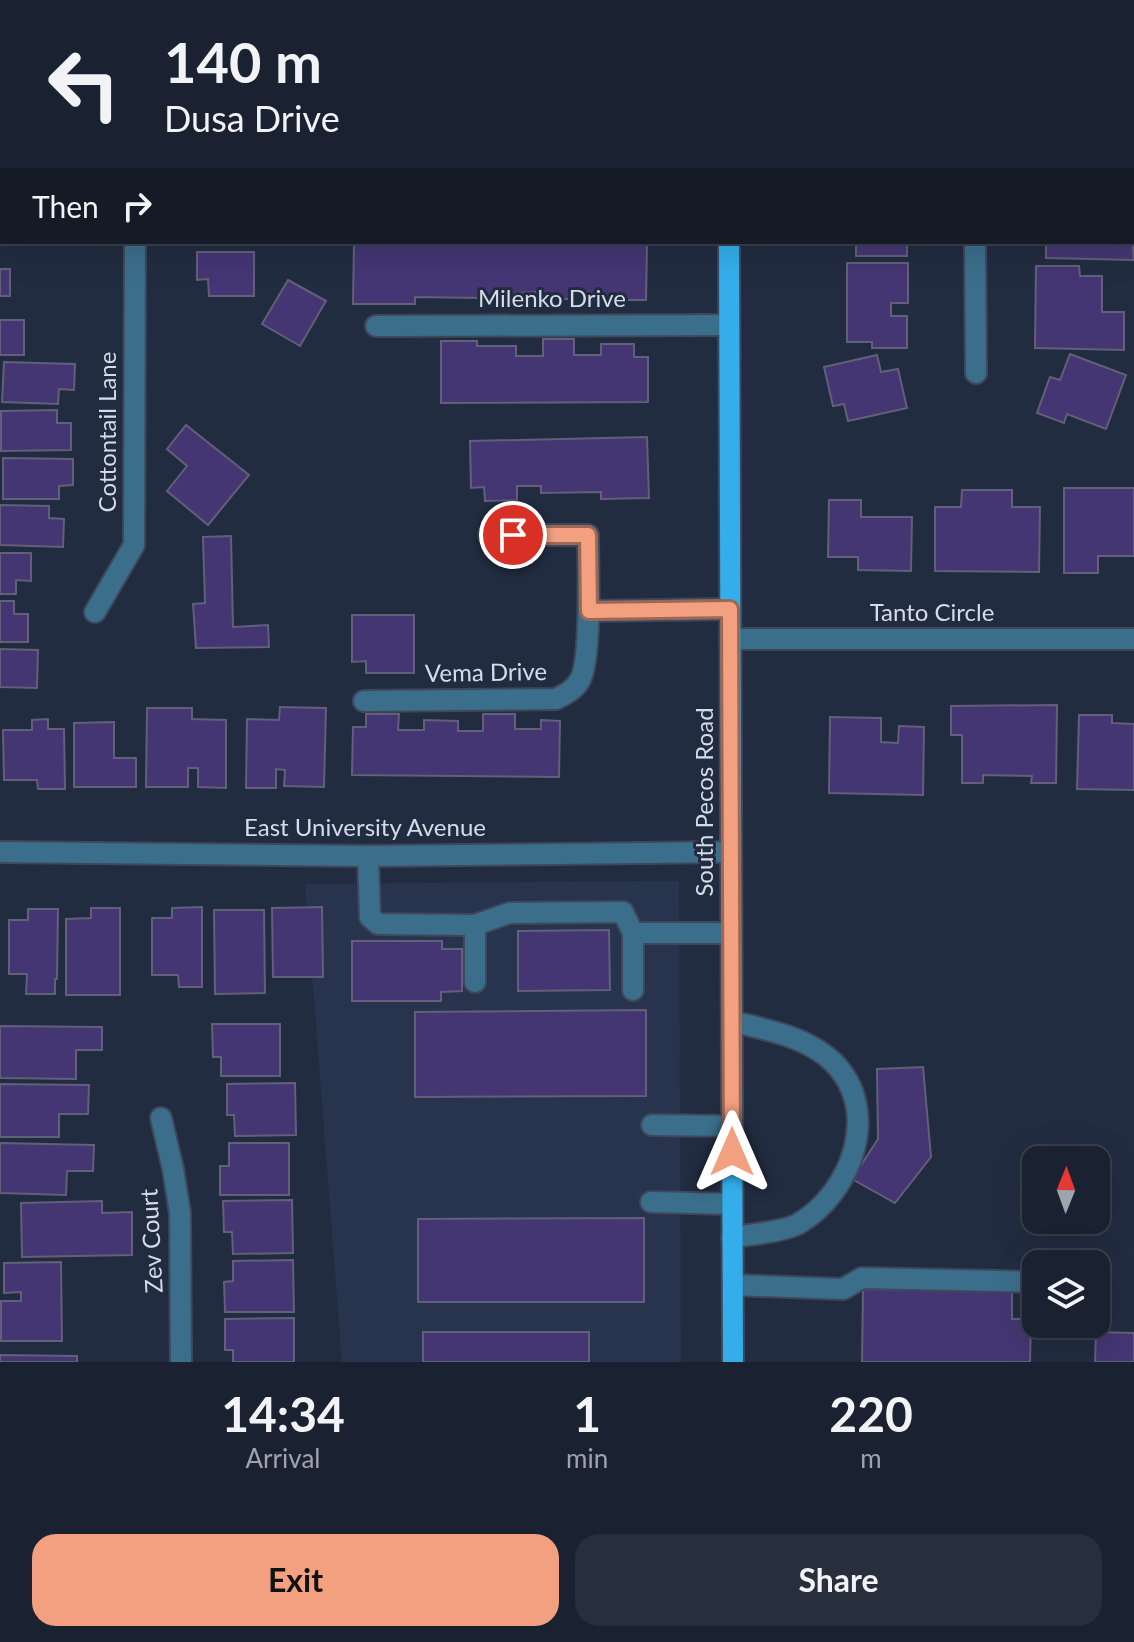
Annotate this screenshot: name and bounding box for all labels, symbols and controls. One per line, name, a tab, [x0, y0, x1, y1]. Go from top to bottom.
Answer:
text: 140 m	[164, 28, 322, 95]
icon: left	[32, 32, 136, 136]
text: Dusa Drive	[164, 96, 340, 140]
icon: right	[115, 184, 159, 228]
text: Then	[32, 188, 99, 224]
street label: Milenko Drive	[478, 283, 626, 312]
street label: Cottontail Lane	[92, 352, 121, 512]
pin	[479, 501, 547, 569]
icon: arrive	[491, 513, 535, 557]
street label: Tanto Circle	[870, 597, 994, 626]
street label: Vema Drive	[425, 656, 547, 687]
street label: South Pecos Road	[689, 707, 718, 897]
street label: East University Avenue	[244, 812, 486, 841]
position arrow	[690, 1110, 774, 1194]
north arrow	[1022, 1146, 1110, 1234]
map controls	[1022, 1146, 1110, 1338]
street label: Zev Court	[133, 1188, 168, 1294]
button: layers	[1022, 1250, 1110, 1338]
text: 14:34	[221, 1385, 345, 1442]
text: 1	[573, 1385, 601, 1442]
text: 220	[829, 1385, 913, 1442]
text: Arrival	[246, 1442, 320, 1474]
text: min	[566, 1442, 608, 1474]
text: m	[860, 1442, 882, 1474]
button: Exit	[32, 1534, 559, 1626]
button: Share	[575, 1534, 1102, 1626]

